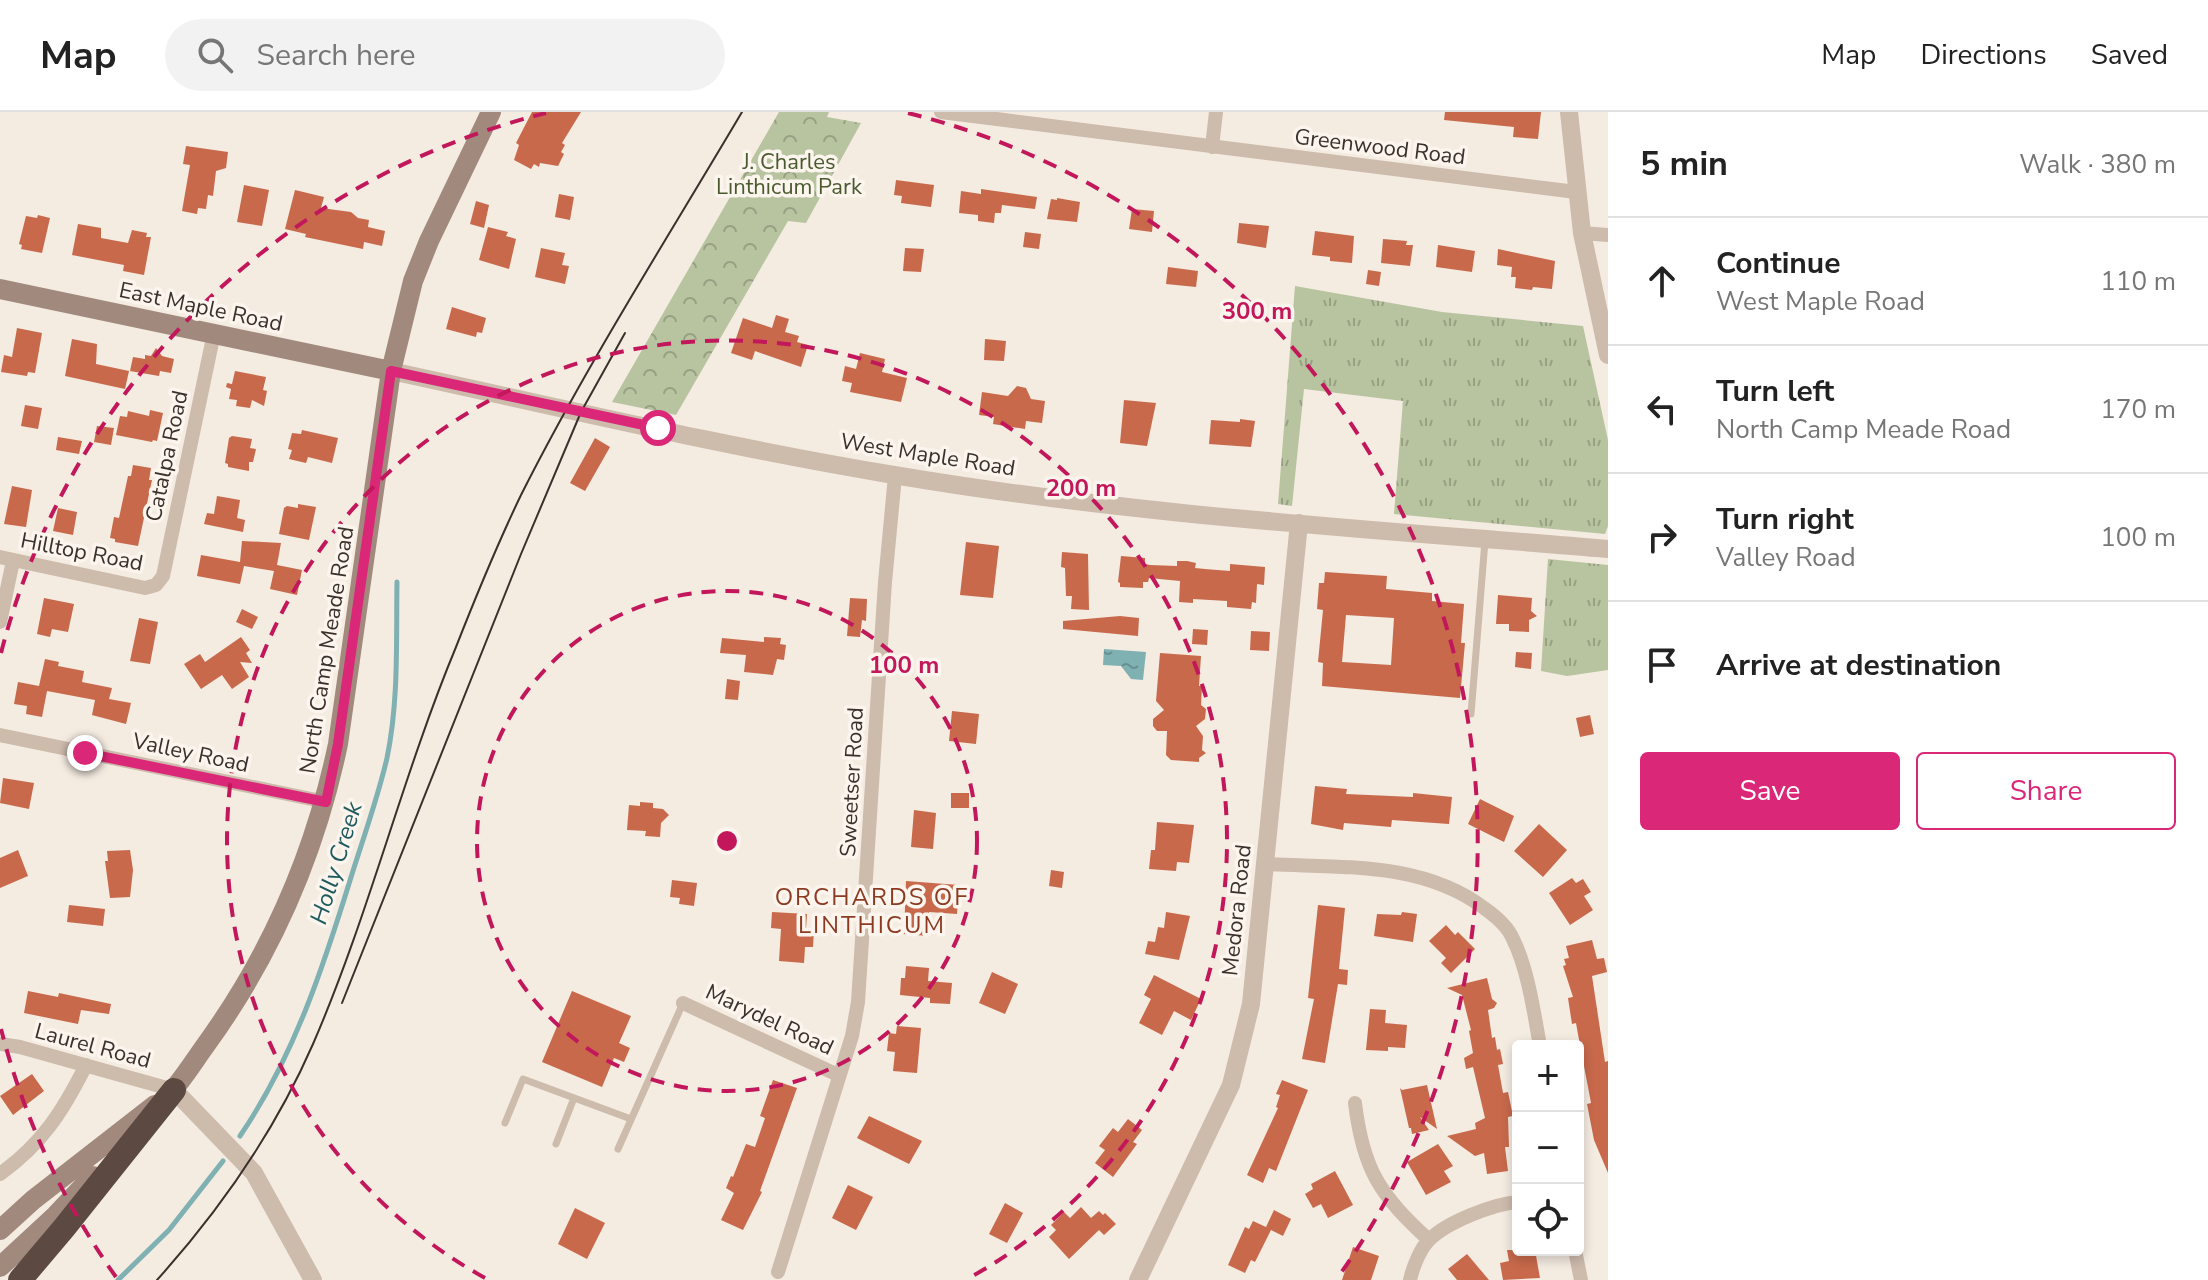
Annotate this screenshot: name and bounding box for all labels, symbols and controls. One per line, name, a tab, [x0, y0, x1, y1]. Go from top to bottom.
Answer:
search box	[165, 19, 725, 91]
text: Map	[40, 30, 117, 81]
icon: search	[193, 33, 237, 77]
text: Search here	[257, 35, 416, 76]
text: Map	[1821, 36, 1876, 74]
text: Directions	[1920, 36, 2047, 74]
text: Saved	[2091, 36, 2168, 74]
street label: Greenwood Road	[1293, 122, 1467, 172]
text: 5 min	[1640, 141, 1728, 187]
park label: J. Charles Linthicum Park	[716, 147, 863, 202]
text: Walk · 380 m	[2019, 147, 2176, 182]
text: Continue	[1716, 243, 1841, 284]
icon: ahead	[1640, 259, 1684, 303]
text: 110 m	[2100, 264, 2176, 299]
street label: East Maple Road	[116, 275, 285, 339]
text: West Maple Road	[1716, 284, 1925, 319]
text: 300 m	[1222, 295, 1292, 327]
text: Turn left	[1716, 371, 1834, 412]
icon: left	[1640, 387, 1684, 431]
street label: Catalpa Road	[138, 388, 196, 525]
text: 170 m	[2100, 392, 2176, 427]
route start	[640, 410, 676, 446]
text: North Camp Meade Road	[1716, 412, 2011, 447]
street label: West Maple Road	[838, 426, 1017, 484]
text: 200 m	[1046, 472, 1116, 504]
text: Turn right	[1716, 499, 1854, 540]
icon: right	[1640, 515, 1684, 559]
text: 100 m	[2100, 520, 2176, 555]
street label: North Camp Meade Road	[293, 524, 361, 776]
street label: Hilltop Road	[18, 525, 146, 579]
text: Valley Road	[1716, 540, 1856, 575]
icon: arrive	[1640, 643, 1684, 687]
text: Arrive at destination	[1716, 645, 2001, 686]
text: 100 m	[869, 649, 939, 681]
street label: Sweetser Road	[833, 706, 871, 858]
street label: Valley Road	[129, 726, 252, 780]
route end	[67, 735, 103, 771]
button: Save	[1640, 752, 1900, 830]
button: Share	[1916, 752, 2176, 830]
water label: Holly Creek	[302, 797, 370, 928]
centre of rings	[713, 827, 741, 855]
street label: Medora Road	[1215, 843, 1259, 977]
district label: ORCHARDS OF LINTHICUM	[775, 881, 969, 941]
street label: Marydel Road	[701, 977, 838, 1063]
street label: Laurel Road	[32, 1016, 154, 1076]
map controls	[1512, 1040, 1584, 1256]
button: +	[1512, 1040, 1584, 1112]
button: −	[1512, 1112, 1584, 1184]
button: locate	[1512, 1184, 1584, 1256]

